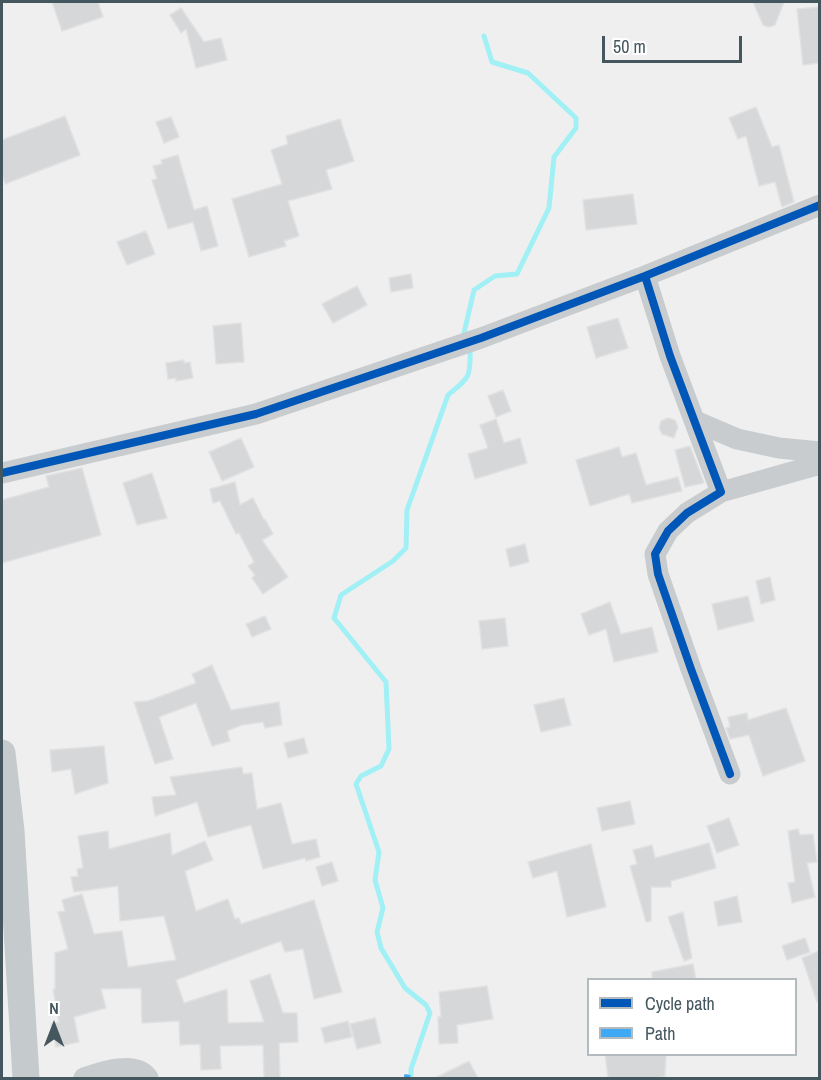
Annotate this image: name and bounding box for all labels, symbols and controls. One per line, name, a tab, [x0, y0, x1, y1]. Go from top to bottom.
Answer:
scale bar	[605, 24, 744, 62]
text: 50 m	[613, 34, 646, 59]
legend	[587, 978, 797, 1056]
text: Cycle path	[645, 991, 715, 1016]
north arrow	[24, 996, 84, 1056]
text: N	[49, 997, 59, 1019]
text: Path	[645, 1021, 675, 1046]

